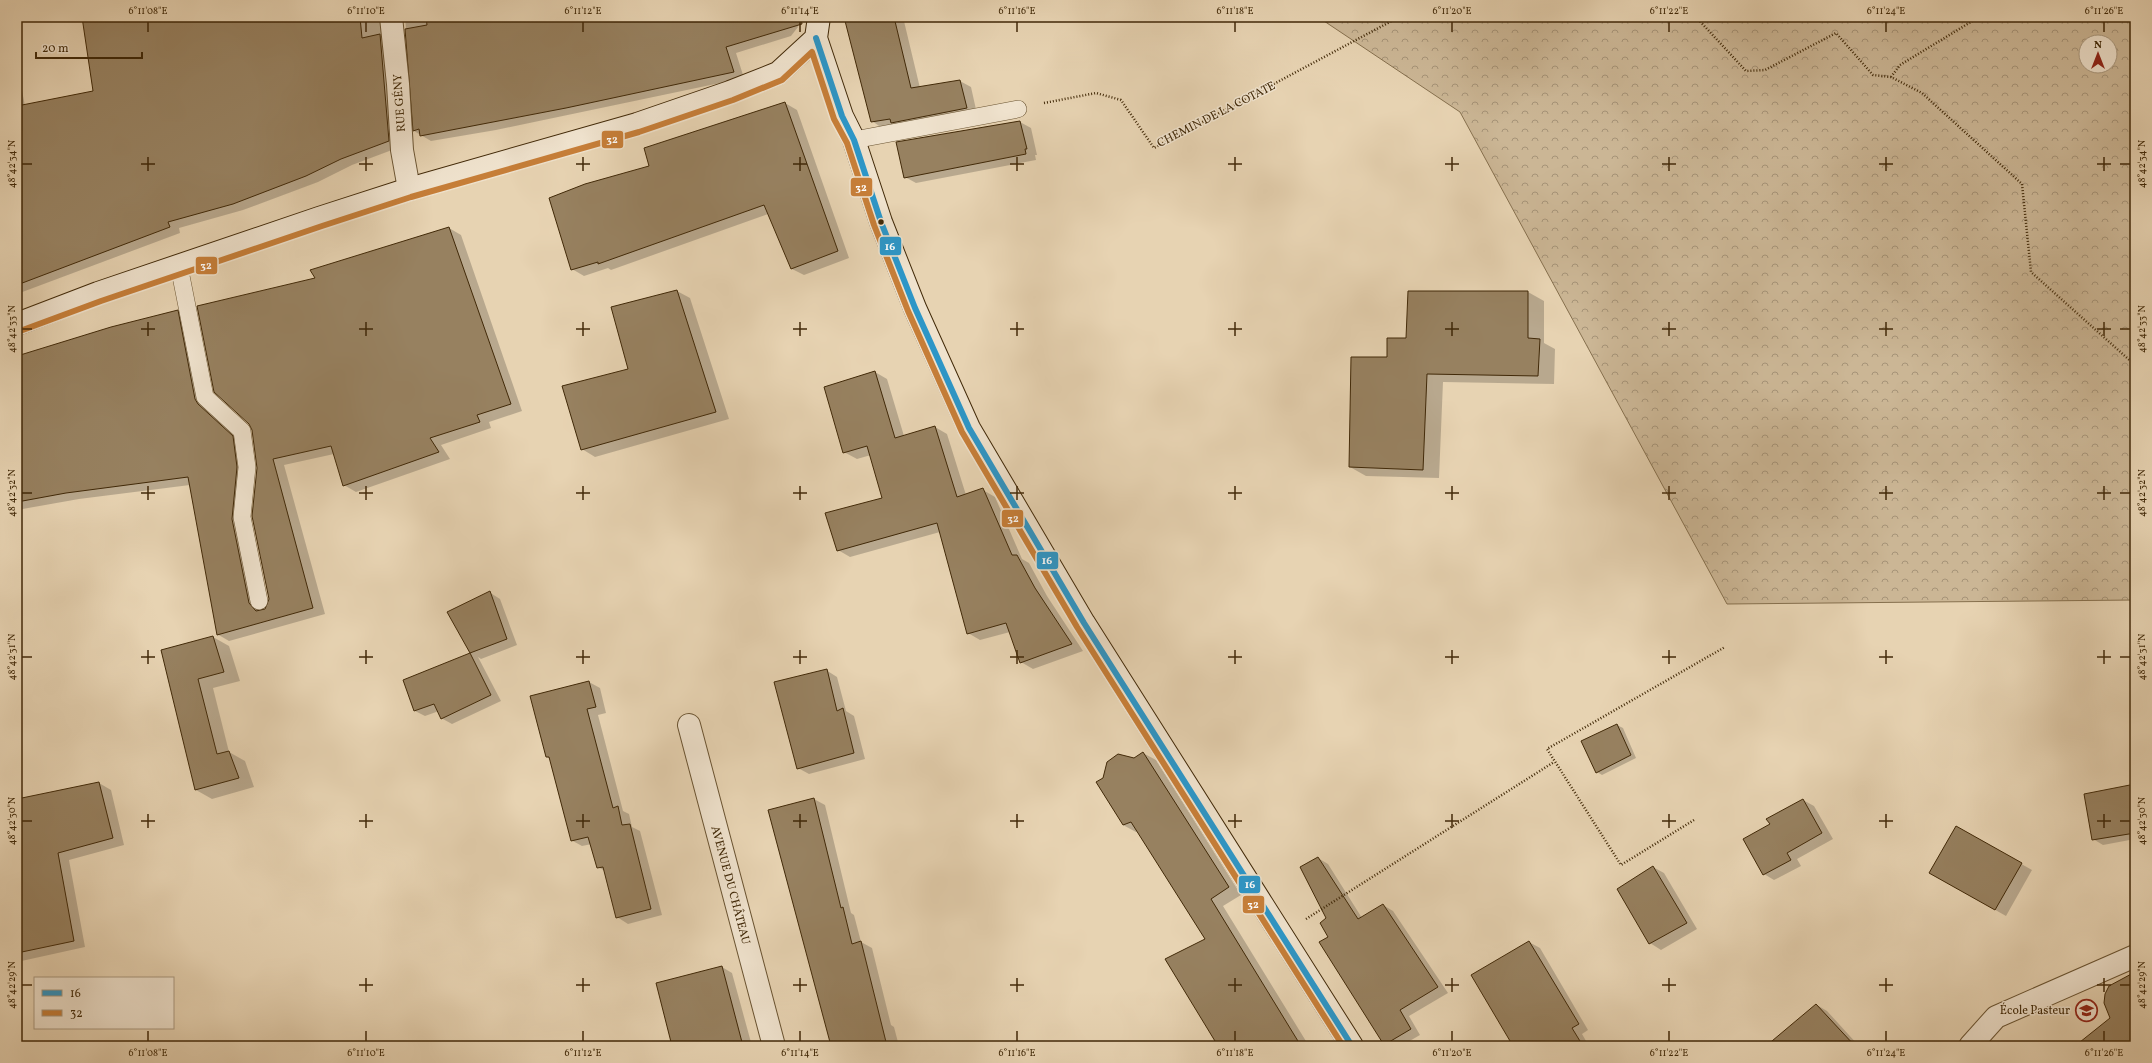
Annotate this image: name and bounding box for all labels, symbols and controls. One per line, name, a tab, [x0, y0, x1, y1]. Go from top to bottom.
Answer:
text: 6°11'08"E	[129, 4, 167, 18]
text: 6°11'10"E	[347, 4, 385, 18]
text: 6°11'12"E	[564, 4, 602, 18]
text: 6°11'14"E	[781, 4, 819, 18]
text: 6°11'16"E	[999, 4, 1035, 18]
text: 6°11'18"E	[1217, 4, 1253, 18]
text: 6°11'20"E	[1433, 4, 1471, 18]
text: 6°11'22"E	[1650, 4, 1688, 18]
text: 6°11'24"E	[1867, 4, 1905, 18]
text: 6°11'26"E	[2085, 4, 2123, 18]
scale bar	[36, 34, 142, 60]
north arrow	[2078, 34, 2118, 74]
text: N	[2094, 38, 2102, 53]
text: 20 m	[42, 41, 69, 57]
street label: RUE GÉNY	[389, 73, 410, 133]
street label: CHEMIN DE LA COTATE	[1155, 78, 1278, 152]
line badge: 32	[601, 130, 624, 149]
text: 32	[606, 133, 618, 148]
text: 48°42'34"N	[5, 139, 19, 188]
text: 48°42'34"N	[2135, 139, 2149, 188]
line badge: 32	[850, 177, 873, 197]
text: 32	[855, 181, 867, 196]
unlabelled marker	[876, 217, 886, 227]
line badge: 16	[879, 236, 902, 256]
text: 16	[885, 240, 895, 255]
line badge: 32	[195, 256, 218, 275]
text: 32	[200, 259, 212, 274]
text: 48°42'33"N	[5, 304, 19, 353]
text: 48°42'33"N	[2135, 304, 2149, 353]
text: 48°42'32"N	[5, 468, 19, 517]
text: 48°42'32"N	[2135, 468, 2149, 517]
line badge: 32	[1001, 509, 1024, 528]
text: 32	[1007, 512, 1019, 527]
line badge: 16	[1036, 551, 1059, 570]
text: 16	[1042, 554, 1052, 569]
text: 48°42'31"N	[5, 633, 19, 680]
text: 48°42'31"N	[2135, 633, 2149, 680]
text: 48°42'30"N	[5, 796, 19, 845]
text: 48°42'30"N	[2135, 796, 2149, 845]
street label: AVENUE DU CHÂTEAU	[706, 824, 755, 946]
line badge: 16	[1238, 875, 1261, 894]
text: 16	[1245, 878, 1255, 893]
line badge: 32	[1242, 895, 1265, 914]
text: 32	[1247, 898, 1259, 913]
text: 48°42'29"N	[5, 960, 19, 1009]
text: 48°42'29"N	[2135, 960, 2149, 1009]
legend	[34, 977, 174, 1029]
text: 16	[70, 986, 81, 1002]
school or university icon: École Pasteur	[2073, 997, 2099, 1023]
place label: École Pasteur	[2000, 1002, 2070, 1019]
text: 32	[70, 1006, 83, 1022]
text: 6°11'08"E	[129, 1046, 167, 1060]
text: 6°11'10"E	[347, 1046, 385, 1060]
text: 6°11'12"E	[564, 1046, 602, 1060]
text: 6°11'14"E	[781, 1046, 819, 1060]
text: 6°11'16"E	[999, 1046, 1035, 1060]
text: 6°11'18"E	[1217, 1046, 1253, 1060]
text: 6°11'20"E	[1433, 1046, 1471, 1060]
text: 6°11'22"E	[1650, 1046, 1688, 1060]
text: 6°11'24"E	[1867, 1046, 1905, 1060]
text: 6°11'26"E	[2085, 1046, 2123, 1060]

